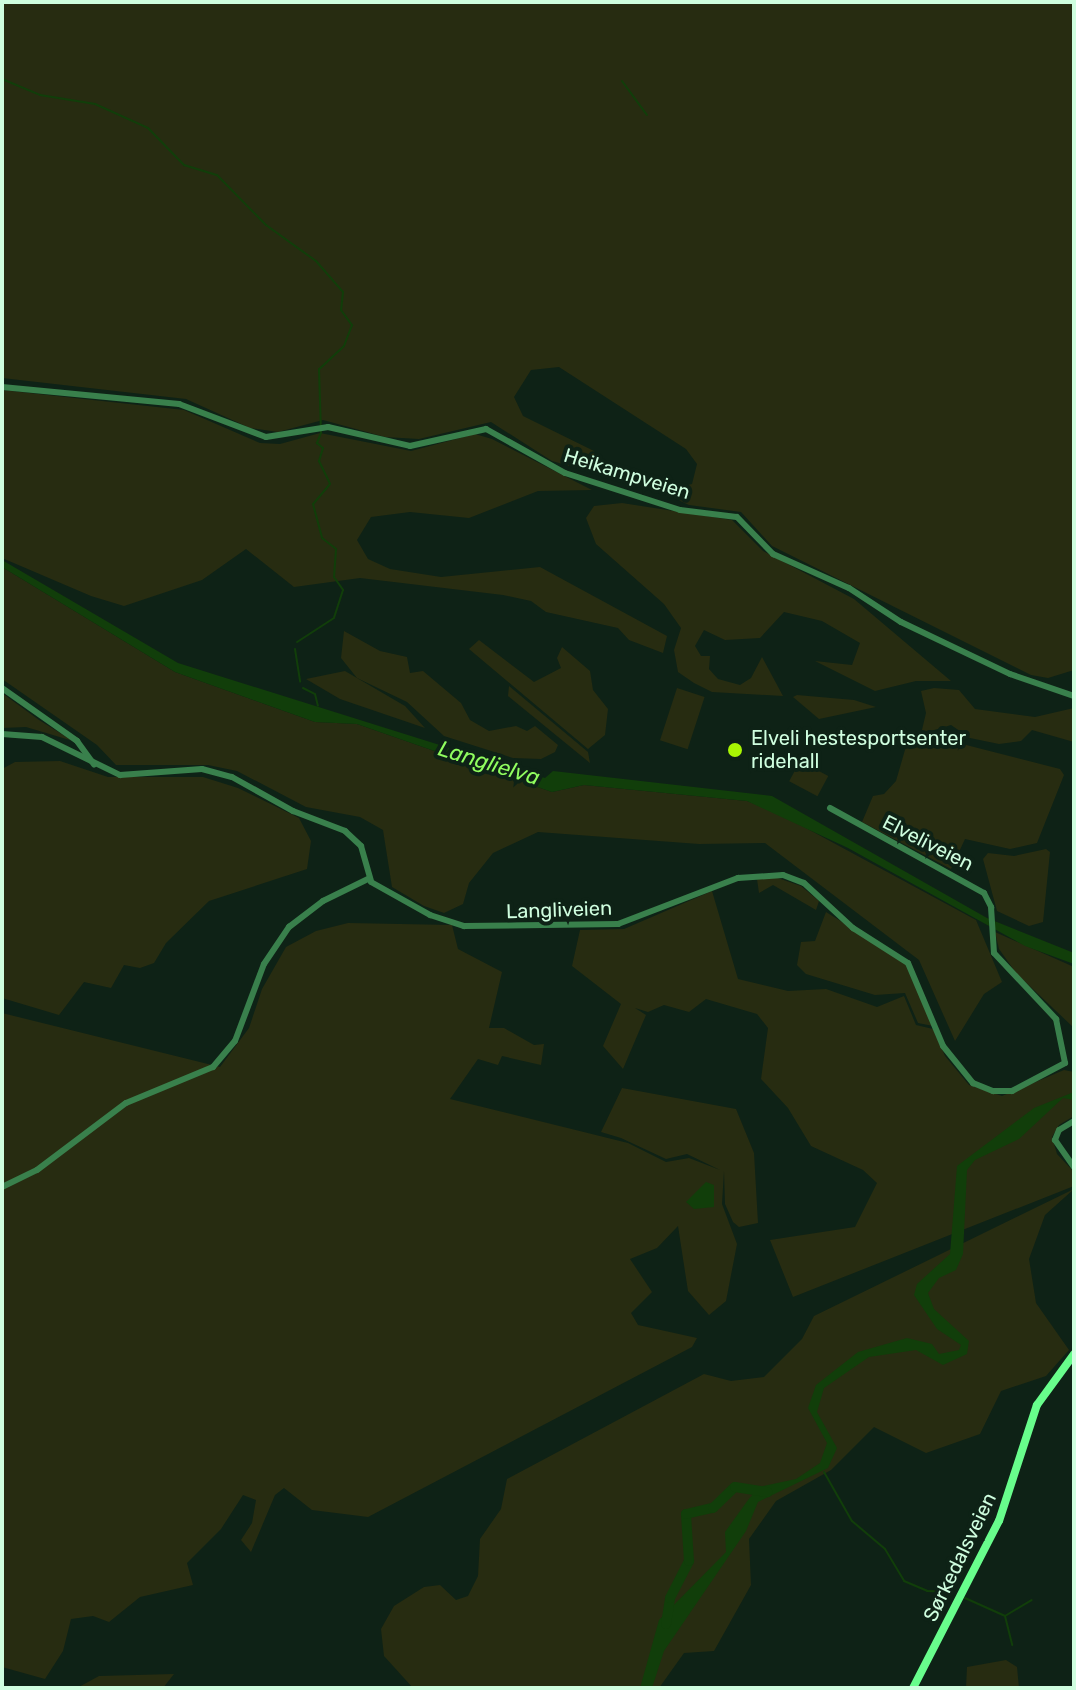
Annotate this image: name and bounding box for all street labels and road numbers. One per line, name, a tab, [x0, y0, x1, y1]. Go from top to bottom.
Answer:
street label: Heikampveien	[561, 443, 693, 505]
street label: Elveliveien	[879, 810, 977, 876]
street label: Langliveien	[506, 896, 612, 924]
street label: Sørkedalsveien	[918, 1489, 1002, 1625]

